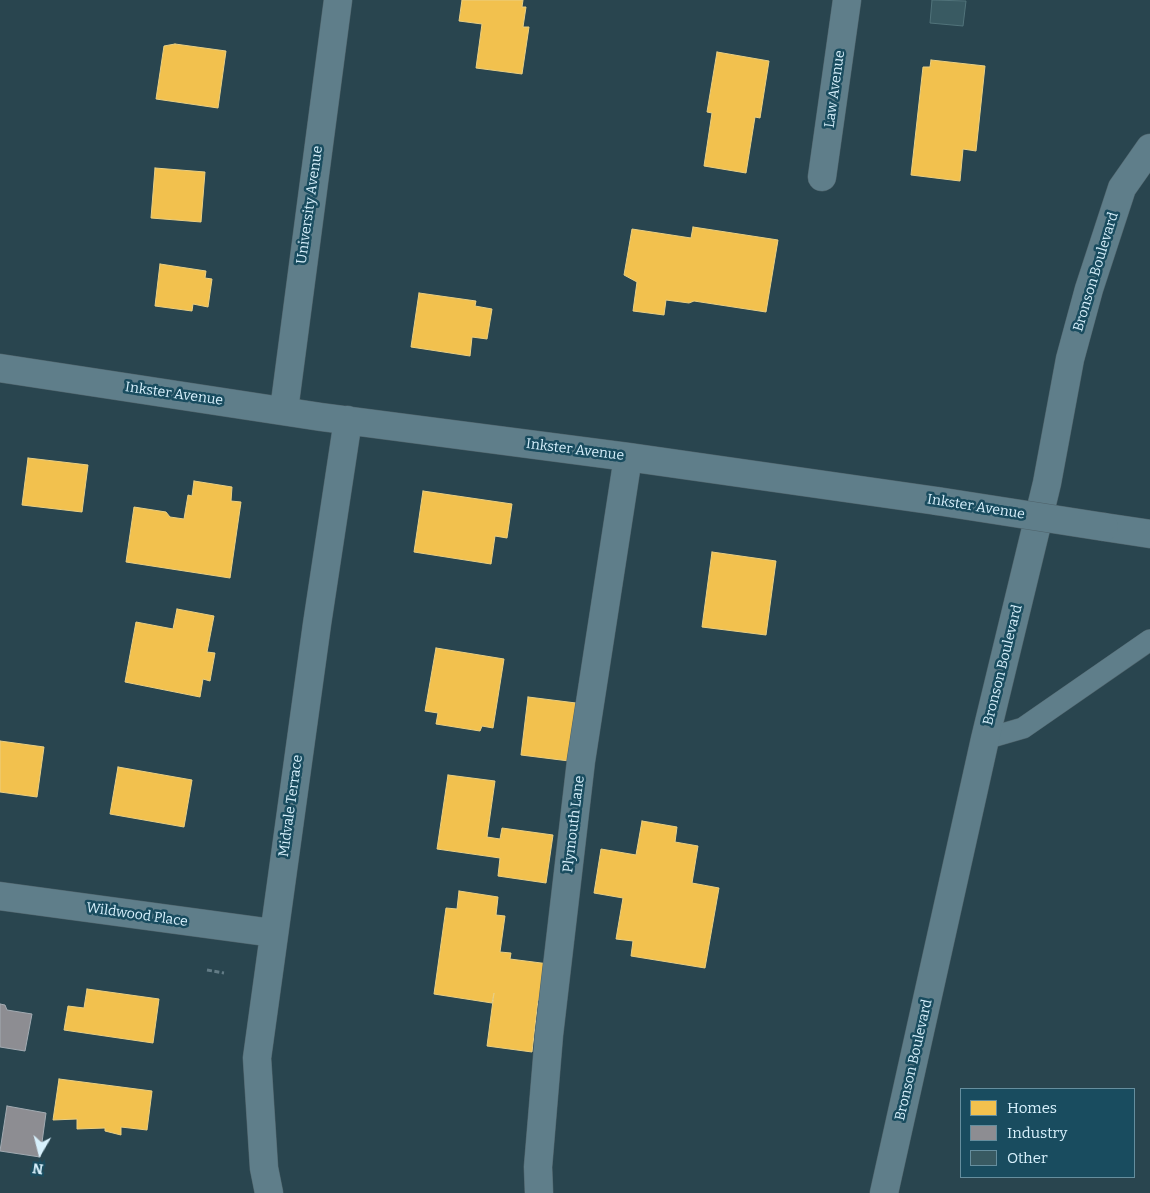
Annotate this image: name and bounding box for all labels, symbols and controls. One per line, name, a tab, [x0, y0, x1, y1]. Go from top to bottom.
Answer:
street label: Law Avenue	[821, 49, 849, 129]
street label: University Avenue	[293, 145, 327, 265]
street label: Bronson Boulevard	[1070, 210, 1122, 334]
street label: Inkster Avenue	[124, 379, 224, 409]
street label: Inkster Avenue	[525, 436, 625, 464]
street label: Inkster Avenue	[926, 491, 1026, 523]
street label: Bronson Boulevard	[980, 603, 1026, 727]
street label: Midvale Terrace	[276, 754, 306, 858]
street label: Plymouth Lane	[560, 775, 588, 873]
street label: Wildwood Place	[85, 900, 189, 930]
street label: Bronson Boulevard	[892, 998, 936, 1122]
legend	[960, 1088, 1135, 1178]
text: Homes	[1007, 1099, 1057, 1117]
text: Industry	[1007, 1124, 1067, 1142]
north arrow	[15, 1128, 65, 1178]
text: Other	[1007, 1149, 1048, 1167]
text: N	[31, 1159, 44, 1178]

